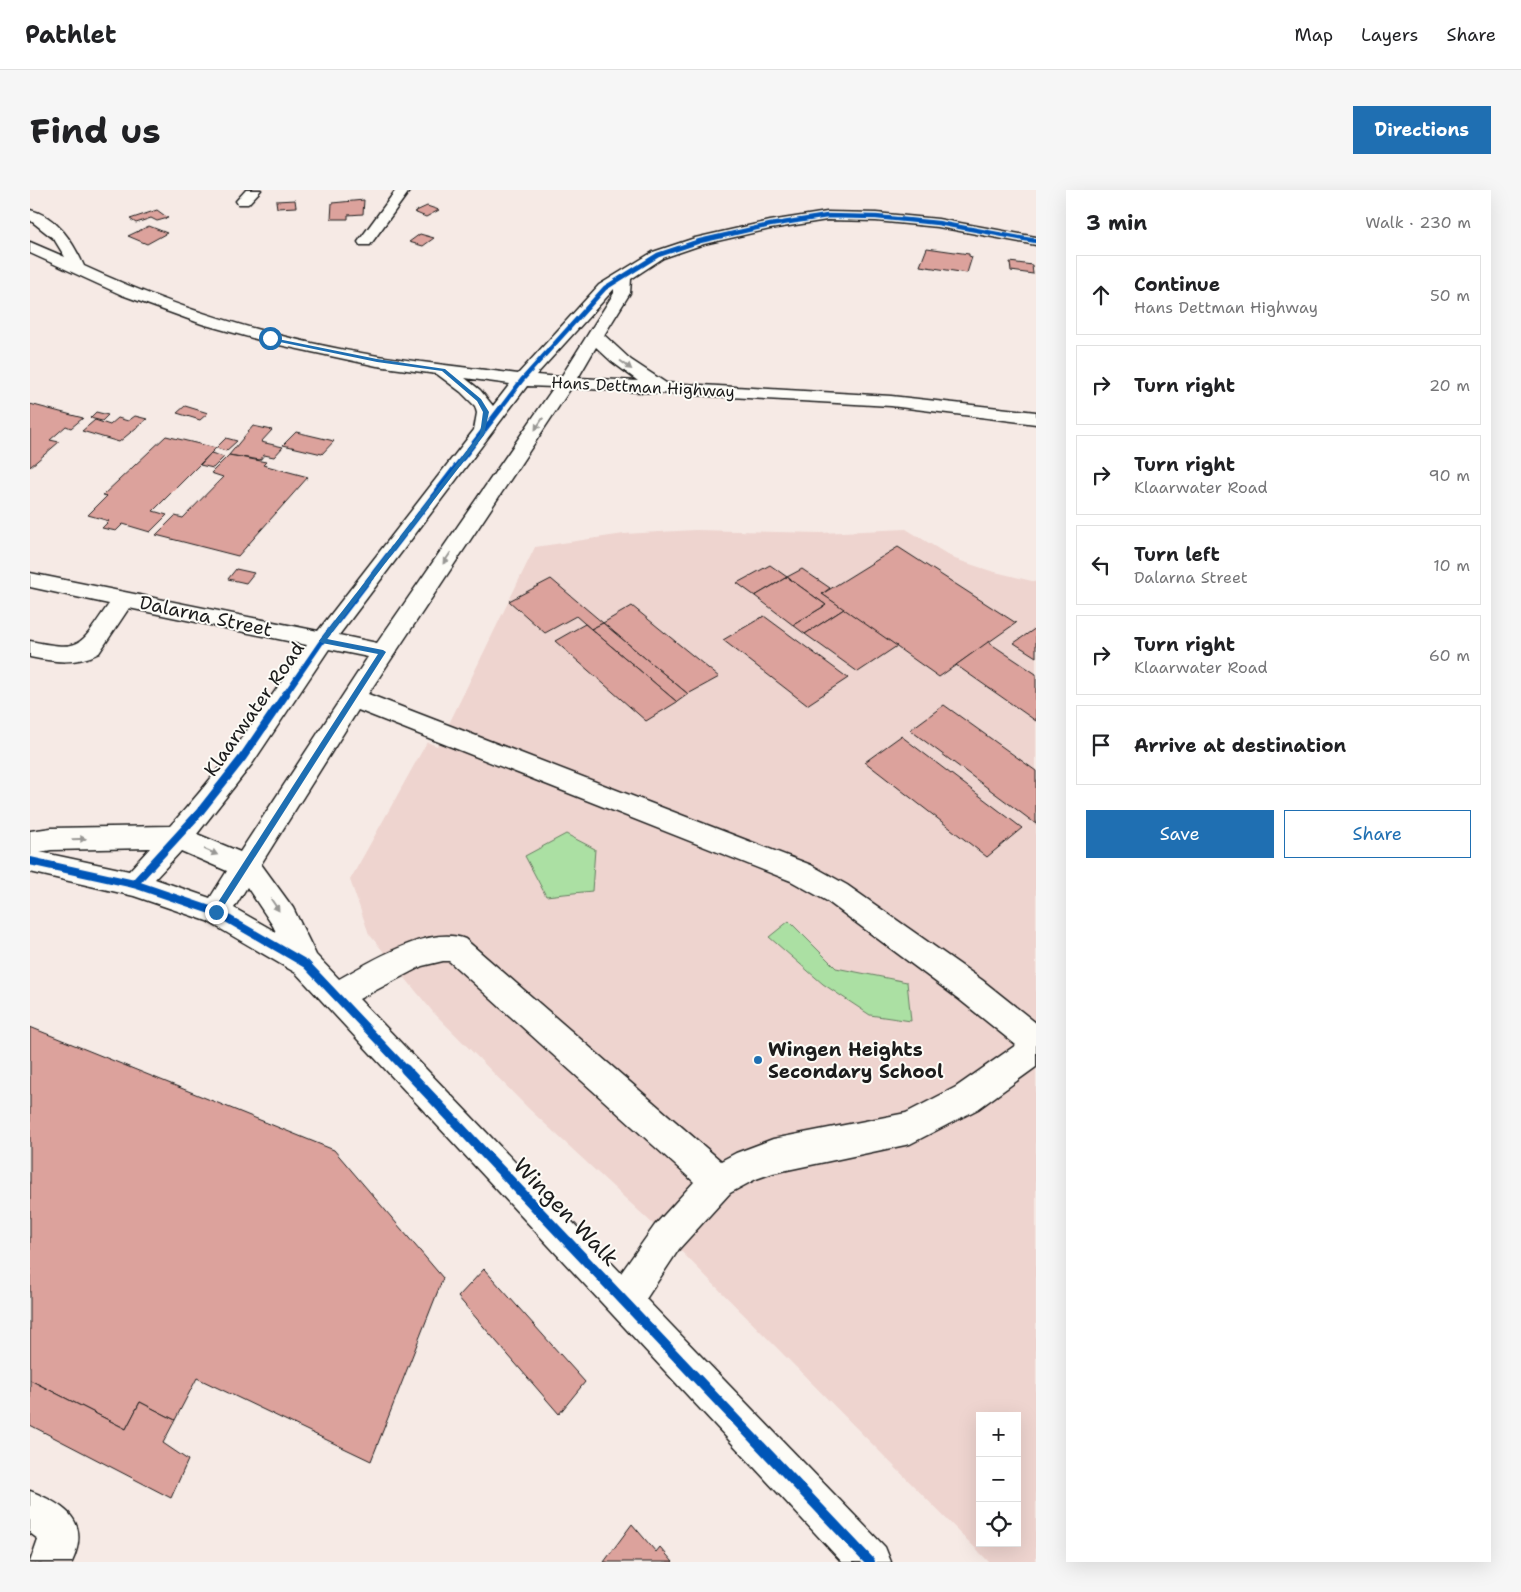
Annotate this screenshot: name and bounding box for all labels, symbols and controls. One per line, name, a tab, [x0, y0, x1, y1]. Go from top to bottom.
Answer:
text: Pathlet	[25, 19, 116, 51]
text: Map	[1295, 23, 1333, 47]
text: Layers	[1361, 23, 1418, 47]
text: Share	[1446, 23, 1496, 47]
button: Directions	[1353, 106, 1491, 154]
text: Find us	[30, 107, 161, 154]
text: 3 min	[1086, 209, 1147, 237]
text: Walk · 230 m	[1365, 212, 1471, 233]
text: Continue	[1134, 272, 1220, 297]
icon: ahead	[1087, 281, 1115, 309]
text: 50 m	[1430, 285, 1470, 306]
text: Hans Dettman Highway	[1134, 297, 1318, 318]
route start	[259, 327, 282, 350]
one-way arrow	[619, 360, 633, 370]
icon: right	[1087, 371, 1115, 399]
street label: Hans Dettman Highway	[551, 372, 735, 402]
text: Turn right	[1134, 373, 1235, 398]
text: 20 m	[1429, 375, 1470, 396]
one-way arrow	[534, 418, 544, 431]
text: Turn right	[1134, 452, 1235, 477]
icon: right	[1087, 461, 1115, 489]
text: 90 m	[1429, 465, 1470, 486]
text: Klaarwater Road	[1134, 477, 1268, 498]
text: Turn left	[1134, 542, 1220, 567]
icon: left	[1087, 551, 1115, 579]
one-way arrow	[442, 552, 452, 565]
text: 10 m	[1433, 555, 1470, 576]
text: Dalarna Street	[1134, 567, 1248, 588]
street label: Dalarna Street	[137, 590, 275, 642]
text: Turn right	[1134, 632, 1235, 657]
street label: Klaarwater Road	[198, 637, 310, 781]
icon: right	[1087, 641, 1115, 669]
text: 60 m	[1429, 645, 1470, 666]
text: Klaarwater Road	[1134, 657, 1268, 678]
icon: arrive	[1087, 731, 1115, 759]
text: Arrive at destination	[1134, 733, 1346, 758]
button: Save	[1086, 810, 1274, 858]
button: Share	[1284, 810, 1471, 858]
one-way arrow	[71, 834, 87, 842]
one-way arrow	[204, 848, 218, 856]
one-way arrow	[270, 898, 280, 912]
route end	[205, 901, 228, 924]
place label: Wingen Heights Secondary School	[768, 1037, 944, 1084]
marker: Wingen Heights Secondary School	[752, 1054, 764, 1066]
street label: Wingen Walk	[507, 1152, 625, 1272]
map controls	[976, 1412, 1021, 1547]
button: +	[976, 1412, 1021, 1457]
button: −	[976, 1457, 1021, 1502]
button: locate	[976, 1502, 1021, 1547]

